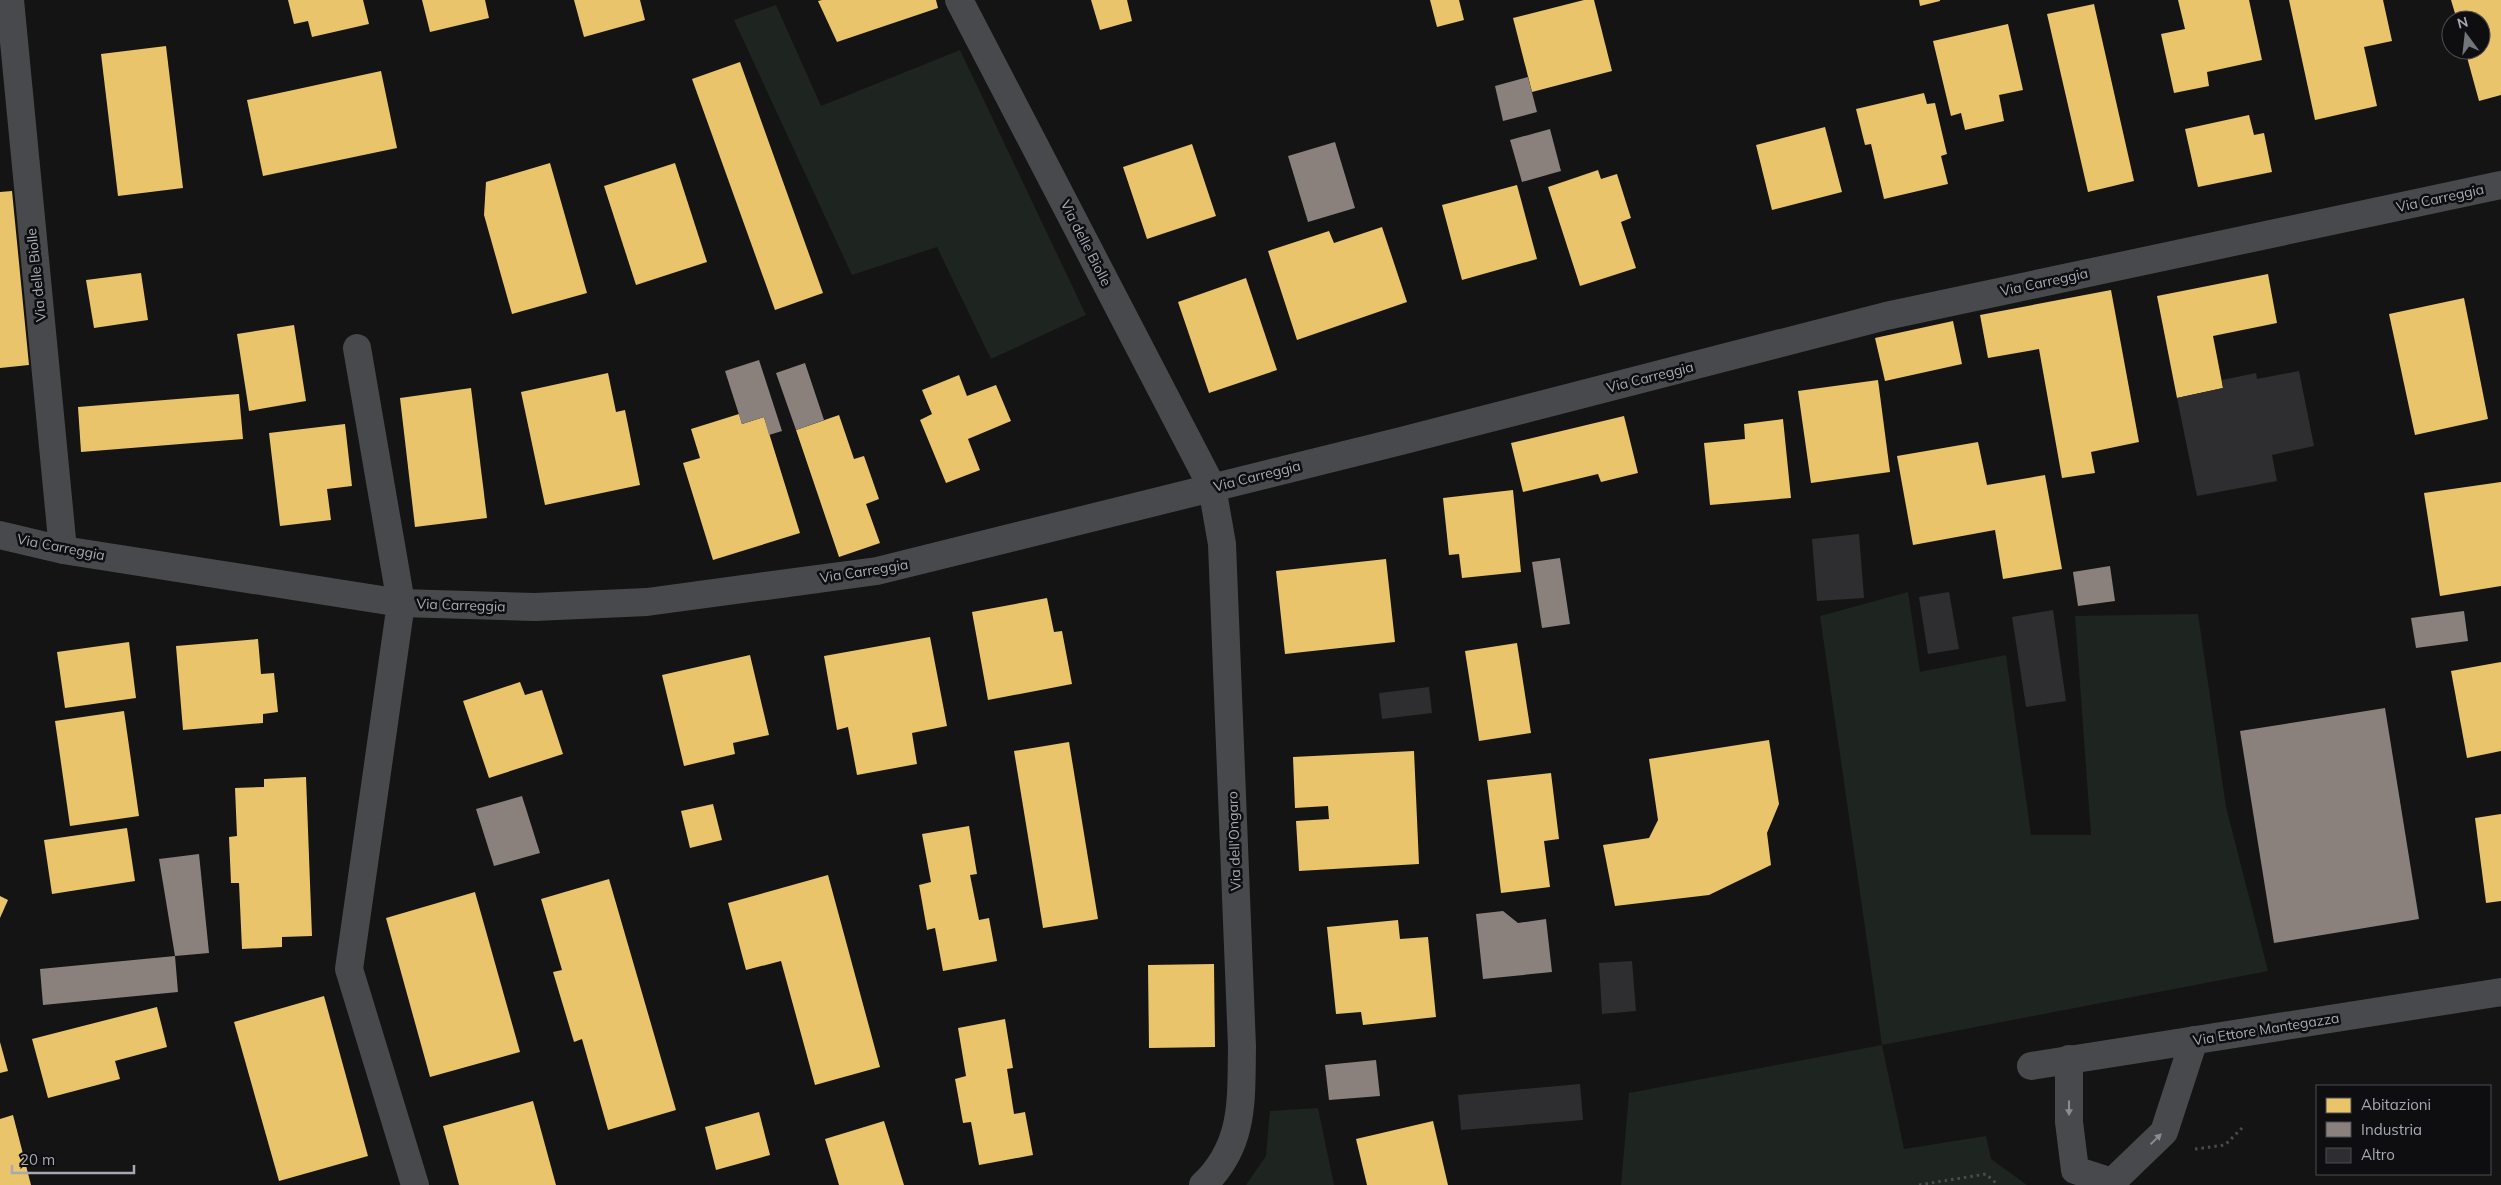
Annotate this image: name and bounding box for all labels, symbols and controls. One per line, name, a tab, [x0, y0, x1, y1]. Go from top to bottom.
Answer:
north arrow	[2441, 10, 2491, 60]
text: N	[2455, 12, 2470, 33]
street label: Via Carreggia	[2394, 180, 2486, 216]
street label: Via delle Biolle	[1057, 197, 1115, 289]
street label: Via delle Biolle	[22, 227, 50, 323]
street label: Via Carreggia	[1998, 264, 2090, 300]
street label: Via Carreggia	[1605, 357, 1695, 397]
street label: Via Carreggia	[1212, 456, 1302, 496]
street label: Via Carreggia	[15, 530, 107, 564]
street label: Via Carreggia	[819, 555, 909, 587]
street label: Via Carreggia	[416, 594, 506, 616]
street label: Via dell'Ongaro	[1223, 791, 1245, 891]
street label: Via Ettore Mantegazza	[2192, 1009, 2340, 1049]
legend	[2316, 1085, 2491, 1175]
text: Abitazioni	[2361, 1095, 2431, 1114]
one-way arrow	[2065, 1100, 2073, 1116]
text: Industria	[2361, 1120, 2422, 1139]
one-way arrow	[2150, 1133, 2162, 1145]
scale bar	[12, 1142, 135, 1174]
text: Altro	[2361, 1145, 2395, 1164]
text: 20 m	[20, 1150, 55, 1169]

